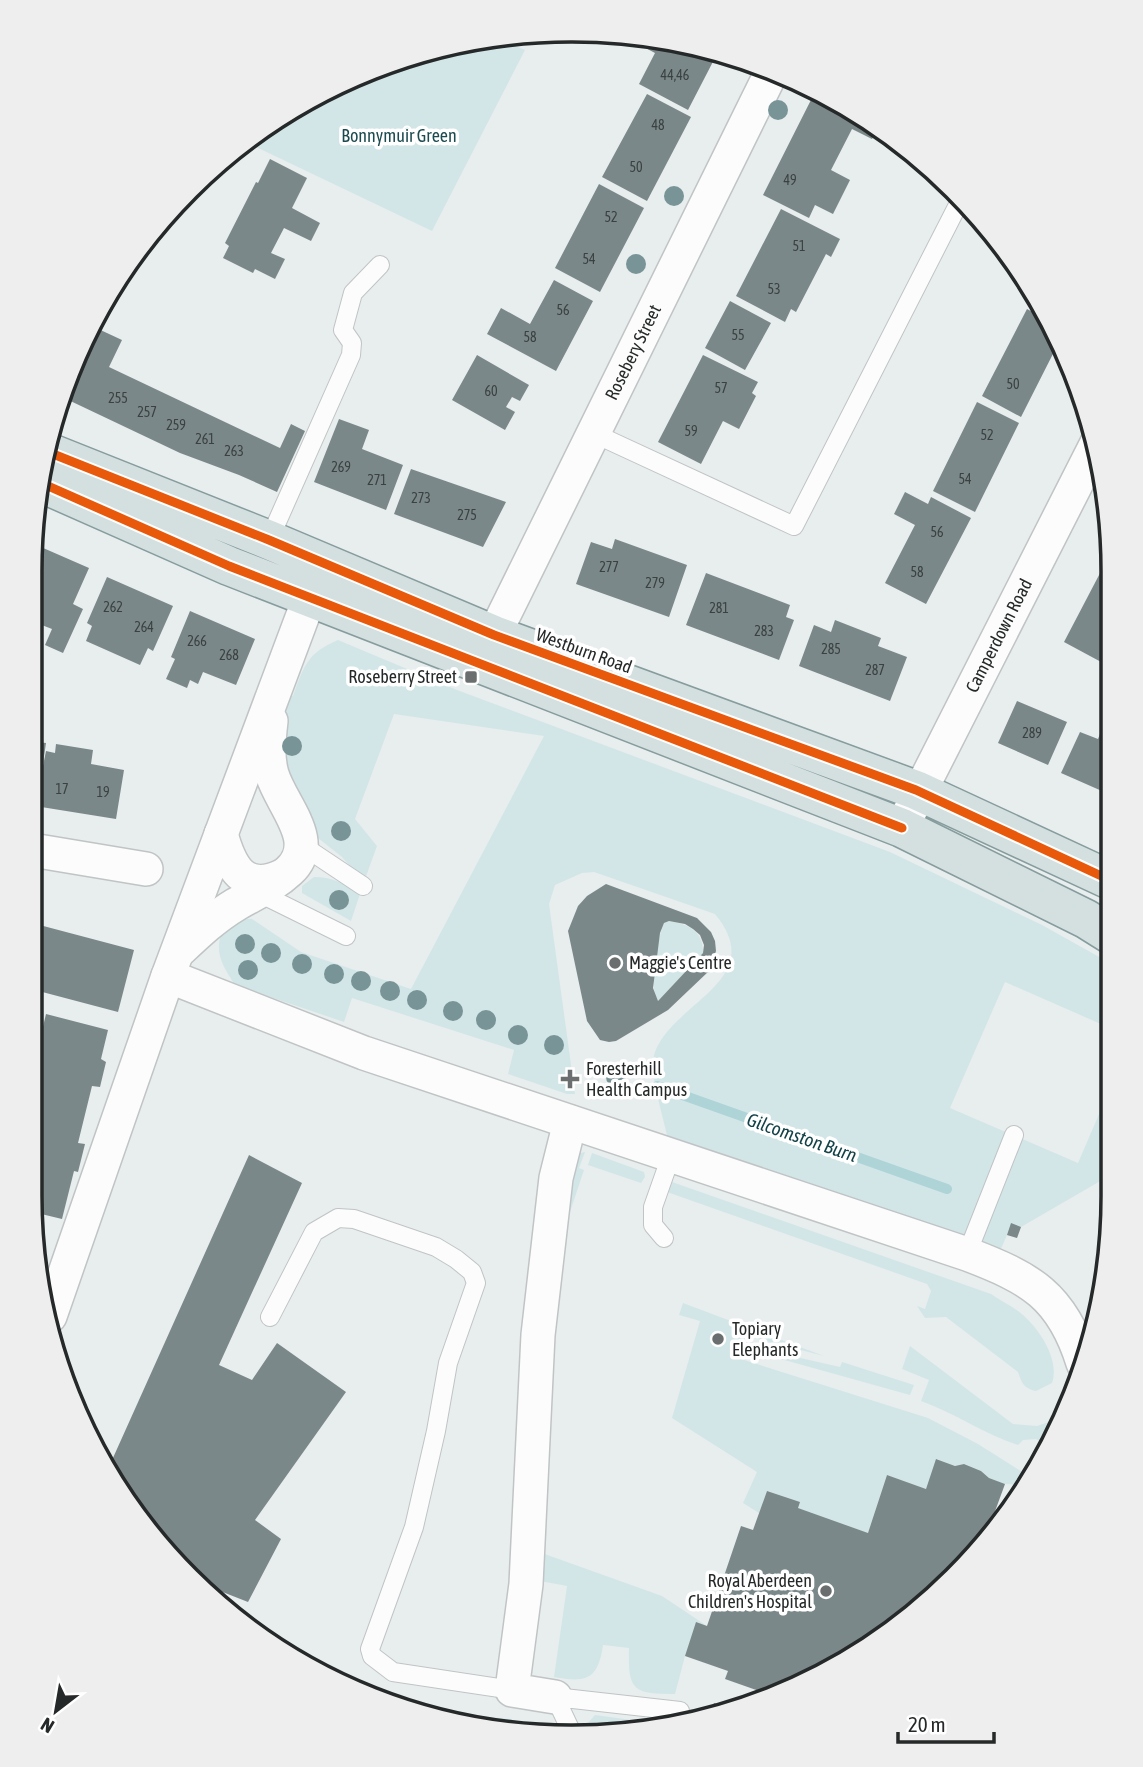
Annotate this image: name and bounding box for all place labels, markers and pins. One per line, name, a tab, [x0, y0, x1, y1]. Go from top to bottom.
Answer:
place label: Roseberry Street	[348, 666, 457, 687]
marker: Roseberry Street	[463, 669, 479, 685]
place label: Maggie's Centre	[629, 952, 732, 973]
marker: Maggie's Centre	[607, 955, 623, 971]
place label: Foresterhill Health Campus	[586, 1058, 687, 1100]
marker: Foresterhill Health Campus	[560, 1069, 580, 1089]
place label: Topiary Elephants	[732, 1318, 798, 1360]
marker: Topiary Elephants	[710, 1331, 726, 1347]
place label: Royal Aberdeen Children's Hospital	[688, 1570, 812, 1612]
marker: Royal Aberdeen Children's Hospital	[818, 1583, 834, 1599]

